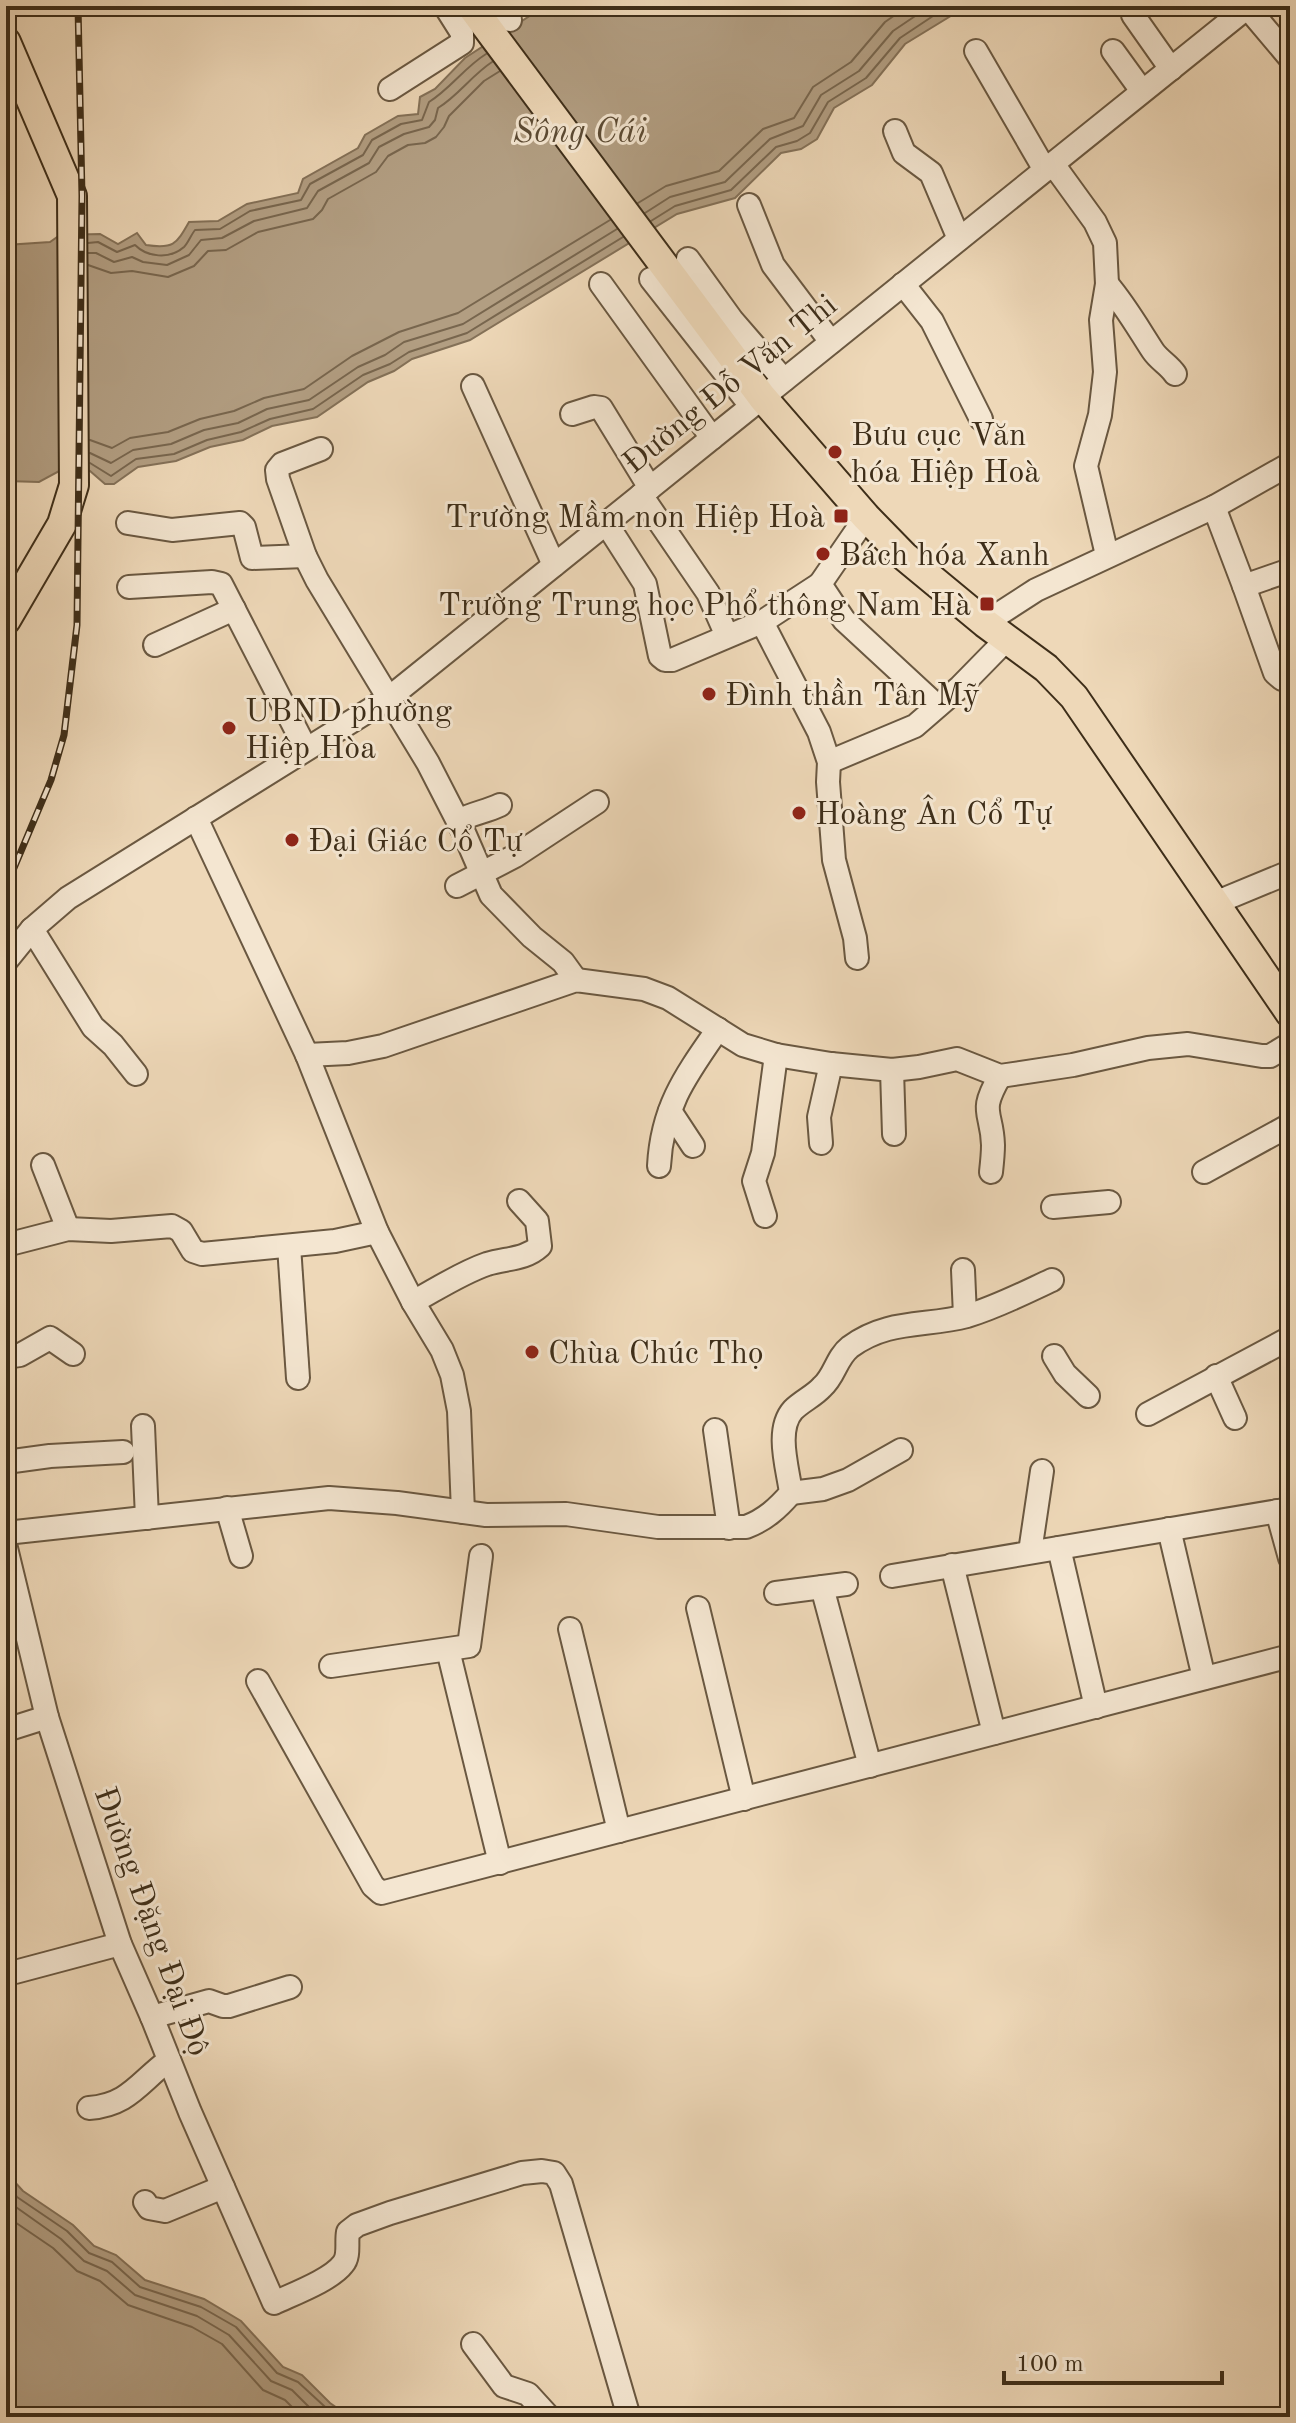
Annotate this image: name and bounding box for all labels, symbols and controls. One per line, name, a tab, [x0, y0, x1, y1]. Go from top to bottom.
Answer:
water label: Sông Cái	[513, 116, 647, 150]
street label: Đường Đỗ Văn Thi	[617, 288, 844, 481]
place label: Bưu cục Văn hóa Hiệp Hoà	[851, 421, 1040, 490]
marker: Bưu cục Văn hóa Hiệp Hoà	[826, 443, 844, 461]
place label: Trường Mầm non Hiệp Hoà	[445, 500, 825, 535]
marker: Trường Mầm non Hiệp Hoà	[832, 507, 850, 525]
place label: Bách hóa Xanh	[839, 541, 1050, 573]
marker: Bách hóa Xanh	[814, 545, 832, 563]
place label: Trường Trung học Phổ thông Nam Hà	[438, 588, 971, 623]
marker: Trường Trung học Phổ thông Nam Hà	[978, 595, 996, 613]
place label: Đình thần Tân Mỹ	[725, 678, 980, 713]
marker: Đình thần Tân Mỹ	[700, 685, 718, 703]
place label: UBND phường Hiệp Hòa	[245, 697, 452, 766]
marker: UBND phường Hiệp Hòa	[220, 719, 238, 737]
place label: Hoàng Ân Cổ Tự	[815, 794, 1053, 832]
marker: Hoàng Ân Cổ Tự	[790, 804, 808, 822]
place label: Đại Giác Cổ Tự	[308, 824, 524, 859]
marker: Đại Giác Cổ Tự	[283, 831, 301, 849]
place label: Chùa Chúc Thọ	[548, 1339, 764, 1371]
marker: Chùa Chúc Thọ	[523, 1343, 541, 1361]
street label: Đường Đặng Đại Độ	[87, 1783, 214, 2061]
scale bar	[1004, 2335, 1222, 2385]
text: 100 m	[1016, 2353, 1084, 2377]

